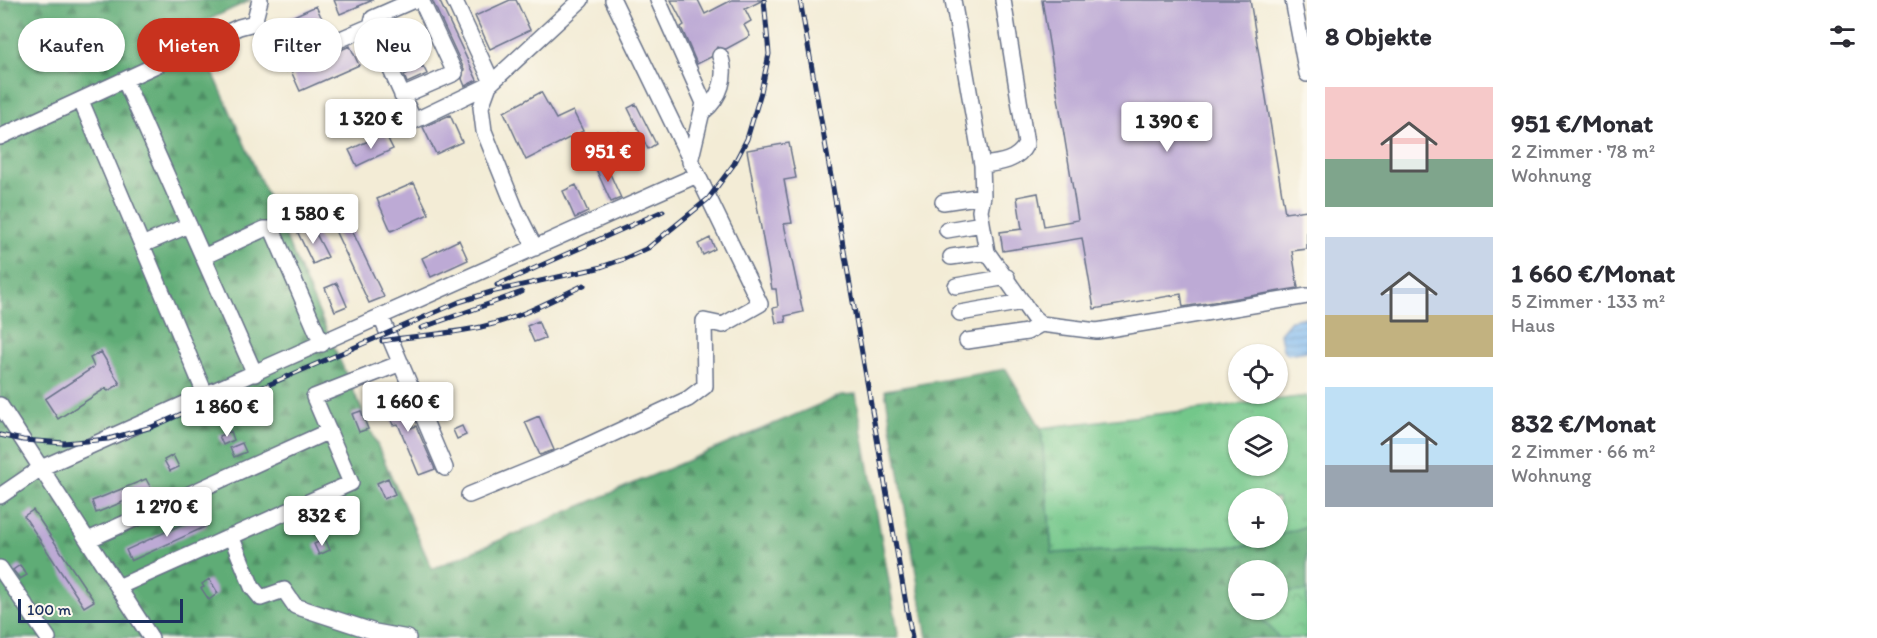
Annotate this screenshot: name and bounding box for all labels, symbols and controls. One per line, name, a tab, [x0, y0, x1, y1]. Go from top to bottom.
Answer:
chip: Kaufen	[18, 18, 125, 72]
chip: Mieten	[137, 18, 240, 72]
chip: Filter	[252, 18, 342, 72]
chip: Neu	[354, 18, 432, 72]
text: 8 Objekte	[1325, 20, 1432, 52]
icon: filters	[1826, 20, 1859, 53]
pin: 1 320 €	[316, 99, 426, 150]
pin: 1 390 €	[1112, 102, 1222, 153]
text: 1 320 €	[339, 106, 403, 130]
text: 951 €/Monat	[1511, 107, 1653, 139]
text: 1 390 €	[1135, 109, 1199, 133]
icon: home	[1373, 111, 1445, 183]
pin: 951 €	[566, 132, 650, 183]
text: 951 €	[585, 139, 631, 163]
text: 2 Zimmer · 78 m²	[1511, 139, 1655, 163]
text: Wohnung	[1511, 163, 1592, 187]
pin: 1 580 €	[258, 194, 368, 245]
text: 1 580 €	[281, 201, 345, 225]
text: 1 660 €/Monat	[1511, 257, 1675, 289]
icon: home	[1373, 261, 1445, 333]
text: 5 Zimmer · 133 m²	[1511, 289, 1665, 313]
text: Haus	[1511, 313, 1555, 337]
map controls	[1228, 344, 1288, 620]
button: locate	[1228, 344, 1288, 404]
pin: 1 660 €	[353, 382, 463, 433]
pin: 1 860 €	[172, 387, 282, 438]
text: 1 660 €	[376, 389, 440, 413]
text: 1 860 €	[195, 394, 259, 418]
text: 832 €/Monat	[1511, 407, 1656, 439]
icon: home	[1373, 411, 1445, 483]
button: layers	[1228, 416, 1288, 476]
text: 2 Zimmer · 66 m²	[1511, 439, 1655, 463]
text: Wohnung	[1511, 463, 1592, 487]
pin: 1 270 €	[112, 487, 222, 538]
button: +	[1228, 488, 1288, 548]
text: 1 270 €	[136, 494, 198, 518]
pin: 832 €	[280, 496, 364, 547]
text: 832 €	[298, 503, 346, 527]
button: −	[1228, 560, 1288, 620]
scale bar	[18, 596, 183, 624]
text: 100 m	[27, 600, 71, 619]

